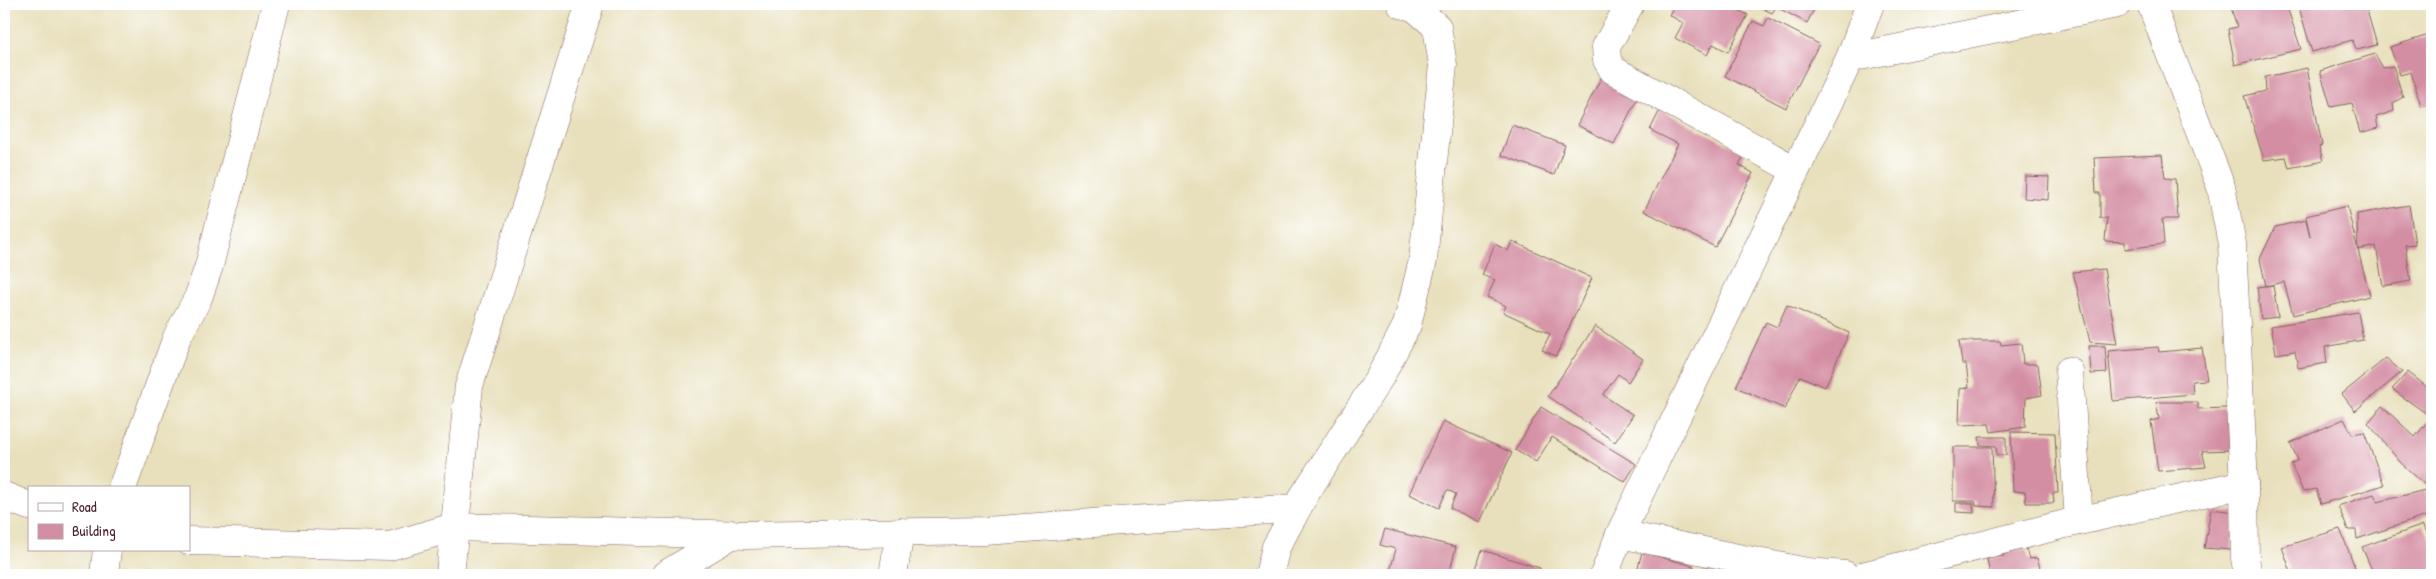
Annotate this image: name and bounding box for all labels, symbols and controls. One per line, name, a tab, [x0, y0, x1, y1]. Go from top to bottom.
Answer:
legend	[28, 486, 190, 552]
text: Road	[72, 496, 97, 517]
text: Building	[72, 520, 116, 541]

